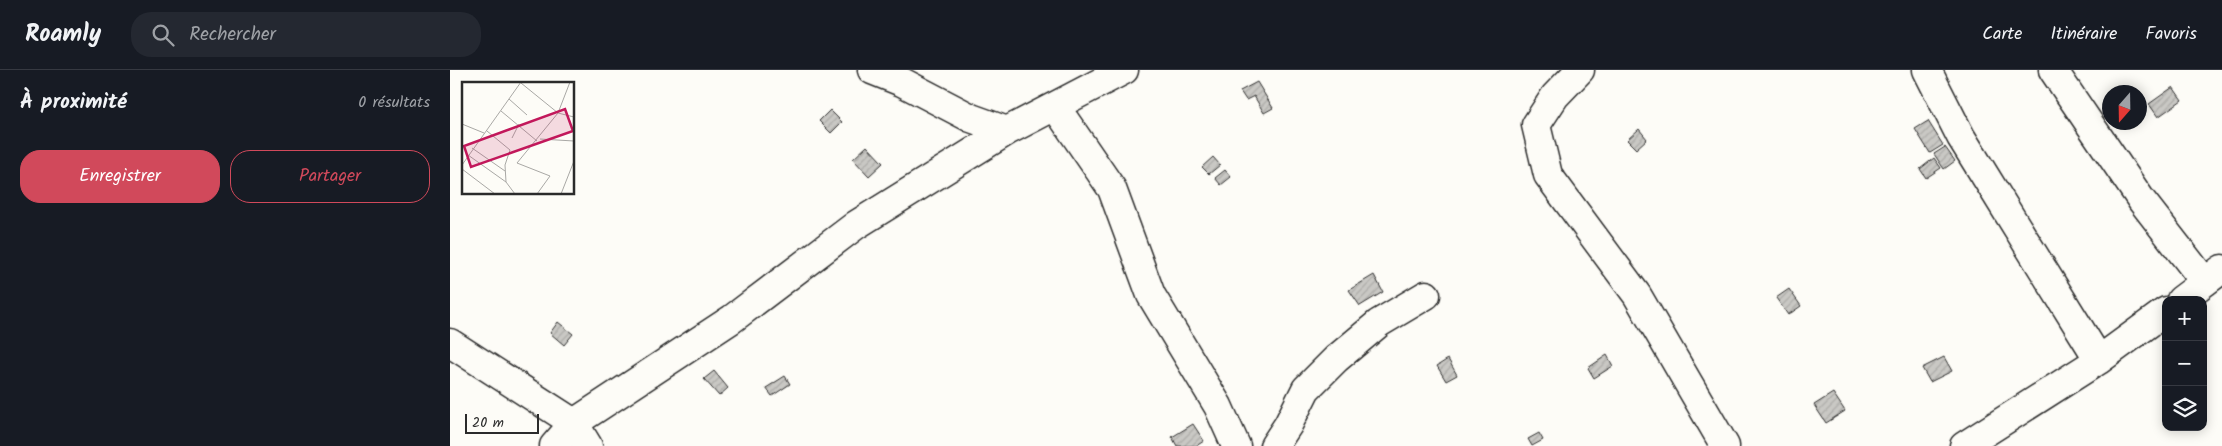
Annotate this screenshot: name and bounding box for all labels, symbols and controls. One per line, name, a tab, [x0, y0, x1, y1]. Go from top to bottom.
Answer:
search box	[131, 12, 481, 57]
text: Roamly	[25, 15, 101, 54]
text: Rechercher	[189, 20, 276, 50]
text: Carte	[1982, 20, 2022, 49]
text: Itinéraire	[2050, 20, 2117, 49]
text: Favoris	[2145, 20, 2197, 49]
icon: search	[149, 21, 177, 49]
inset map	[462, 82, 575, 195]
north arrow	[2102, 85, 2147, 130]
text: À proximité	[20, 86, 127, 119]
text: 0 résultats	[358, 90, 430, 115]
button: Enregistrer	[20, 150, 220, 203]
button: Partager	[230, 150, 430, 203]
map controls	[2162, 296, 2207, 431]
button: +	[2162, 296, 2207, 341]
button: −	[2162, 341, 2207, 386]
button: layers	[2162, 386, 2207, 431]
scale bar	[465, 411, 539, 434]
text: 20 m	[472, 412, 504, 434]

